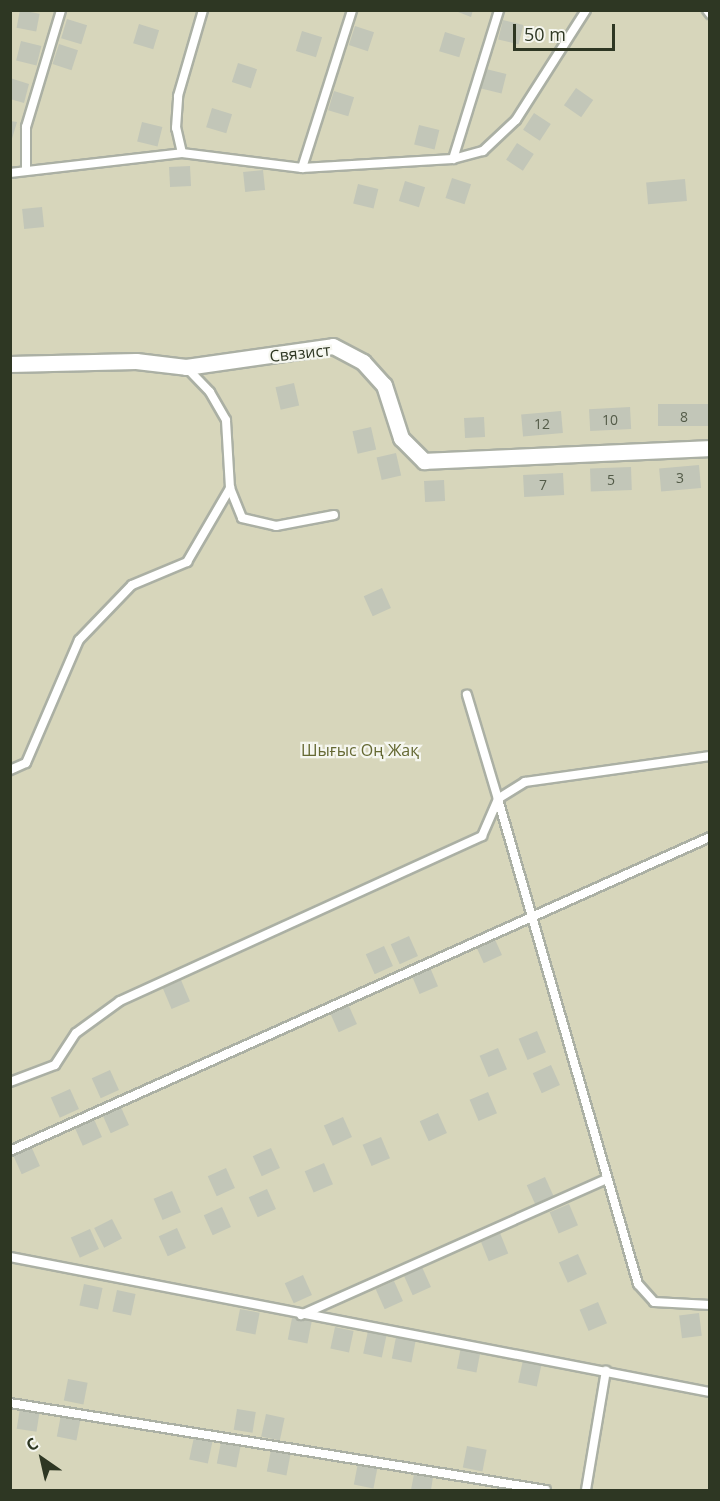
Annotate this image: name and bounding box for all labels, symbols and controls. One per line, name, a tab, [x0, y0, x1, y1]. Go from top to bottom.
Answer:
scale bar	[516, 12, 618, 50]
text: 50 m	[524, 22, 566, 46]
street label: Связист	[269, 340, 331, 366]
house number: 8	[680, 409, 688, 425]
house number: 10	[602, 412, 618, 428]
house number: 12	[534, 416, 550, 432]
house number: 3	[676, 470, 684, 486]
house number: 5	[607, 472, 615, 488]
house number: 7	[539, 477, 547, 493]
park label: Шығыс Оң Жақ	[301, 740, 419, 760]
north arrow	[12, 1429, 72, 1489]
text: С	[22, 1432, 42, 1456]

